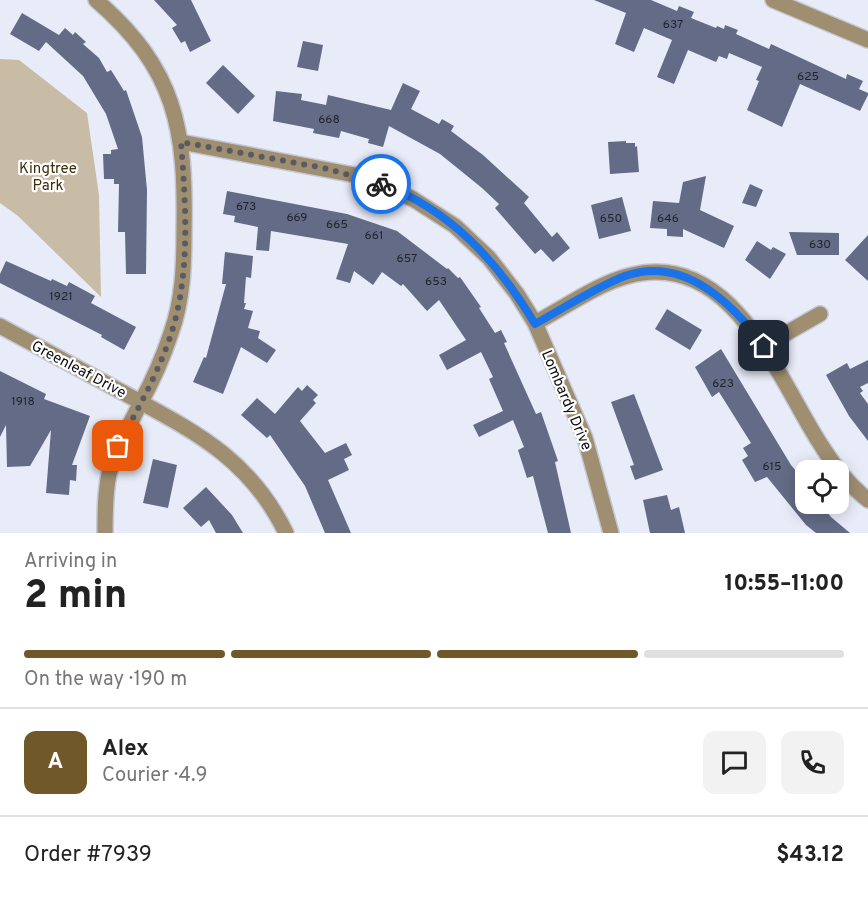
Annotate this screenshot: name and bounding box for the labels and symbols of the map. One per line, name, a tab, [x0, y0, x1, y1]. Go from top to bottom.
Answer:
house number: 637	[663, 17, 683, 33]
house number: 625	[797, 69, 819, 85]
house number: 668	[318, 112, 340, 128]
courier	[351, 154, 411, 214]
park label: Kingtree Park	[19, 160, 77, 196]
house number: 673	[236, 199, 256, 215]
house number: 669	[286, 210, 308, 226]
house number: 650	[600, 211, 622, 227]
house number: 646	[657, 211, 679, 227]
house number: 665	[326, 217, 348, 233]
house number: 661	[365, 228, 383, 244]
house number: 630	[809, 237, 831, 253]
house number: 657	[397, 251, 417, 267]
house number: 653	[425, 274, 447, 290]
house number: 1921	[49, 289, 73, 305]
pin	[738, 320, 789, 371]
street label: Greenleaf Drive	[28, 337, 129, 403]
street label: Lombardy Drive	[536, 348, 595, 454]
house number: 623	[712, 376, 734, 392]
house number: 1918	[11, 394, 35, 410]
pin	[92, 420, 143, 471]
house number: 615	[762, 459, 782, 475]

